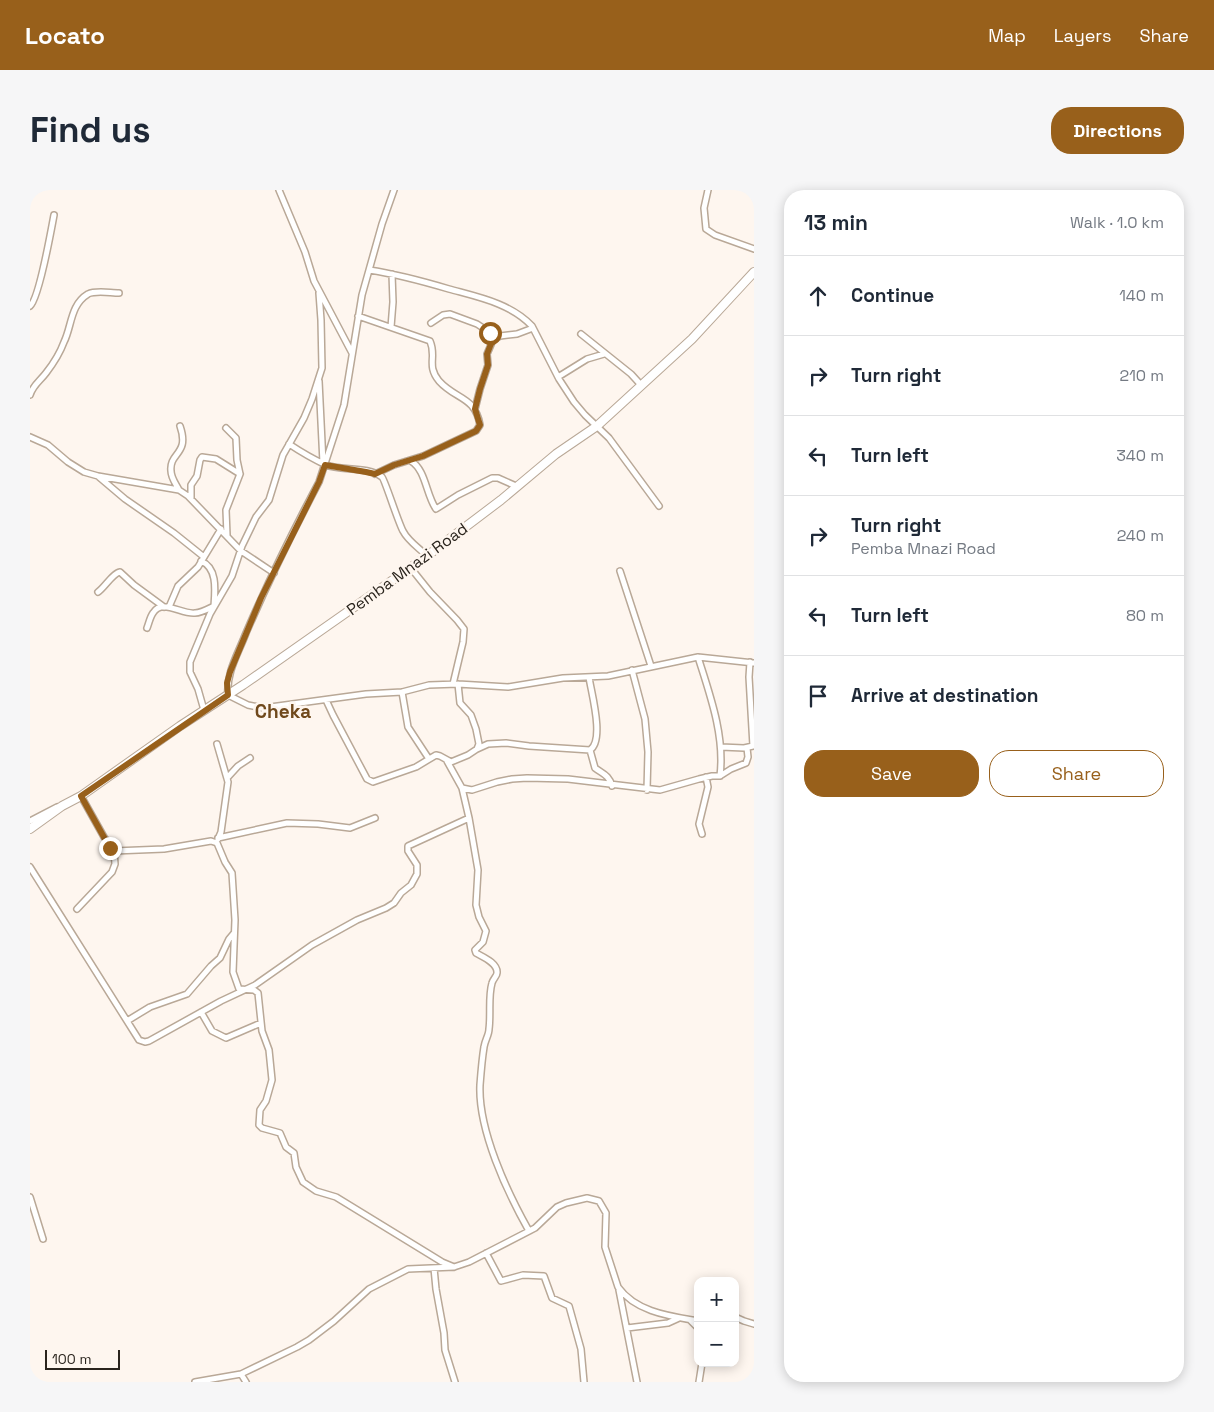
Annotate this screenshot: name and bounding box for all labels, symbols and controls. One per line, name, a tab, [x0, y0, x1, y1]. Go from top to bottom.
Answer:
text: Locato	[25, 20, 105, 51]
text: Map	[988, 24, 1026, 47]
text: Layers	[1054, 24, 1111, 47]
text: Share	[1139, 24, 1189, 47]
button: Directions	[1051, 107, 1184, 154]
text: Find us	[30, 108, 151, 152]
text: 13 min	[804, 209, 868, 236]
text: Walk · 1.0 km	[1070, 212, 1164, 233]
icon: ahead	[804, 282, 832, 310]
text: Continue	[851, 283, 934, 308]
text: 140 m	[1119, 285, 1164, 306]
route start	[479, 322, 502, 345]
icon: right	[804, 362, 832, 390]
text: Turn right	[851, 363, 941, 388]
text: 210 m	[1120, 365, 1164, 386]
icon: left	[804, 442, 832, 470]
text: Turn left	[851, 443, 929, 468]
text: 340 m	[1116, 445, 1164, 466]
text: Turn right	[851, 513, 941, 538]
street label: Pemba Mnazi Road	[342, 518, 472, 620]
icon: right	[804, 522, 832, 550]
text: 240 m	[1117, 525, 1164, 546]
text: Pemba Mnazi Road	[851, 538, 996, 559]
icon: left	[804, 602, 832, 630]
text: Turn left	[851, 603, 929, 628]
text: 80 m	[1126, 605, 1164, 626]
icon: arrive	[804, 682, 832, 710]
text: Arrive at destination	[851, 683, 1039, 708]
district label: Cheka	[255, 699, 311, 724]
button: Save	[804, 750, 979, 797]
button: Share	[989, 750, 1164, 797]
route end	[99, 837, 122, 860]
map controls	[694, 1277, 739, 1367]
button: +	[694, 1277, 739, 1322]
button: −	[694, 1322, 739, 1367]
scale bar	[45, 1347, 120, 1370]
text: 100 m	[52, 1350, 91, 1368]

